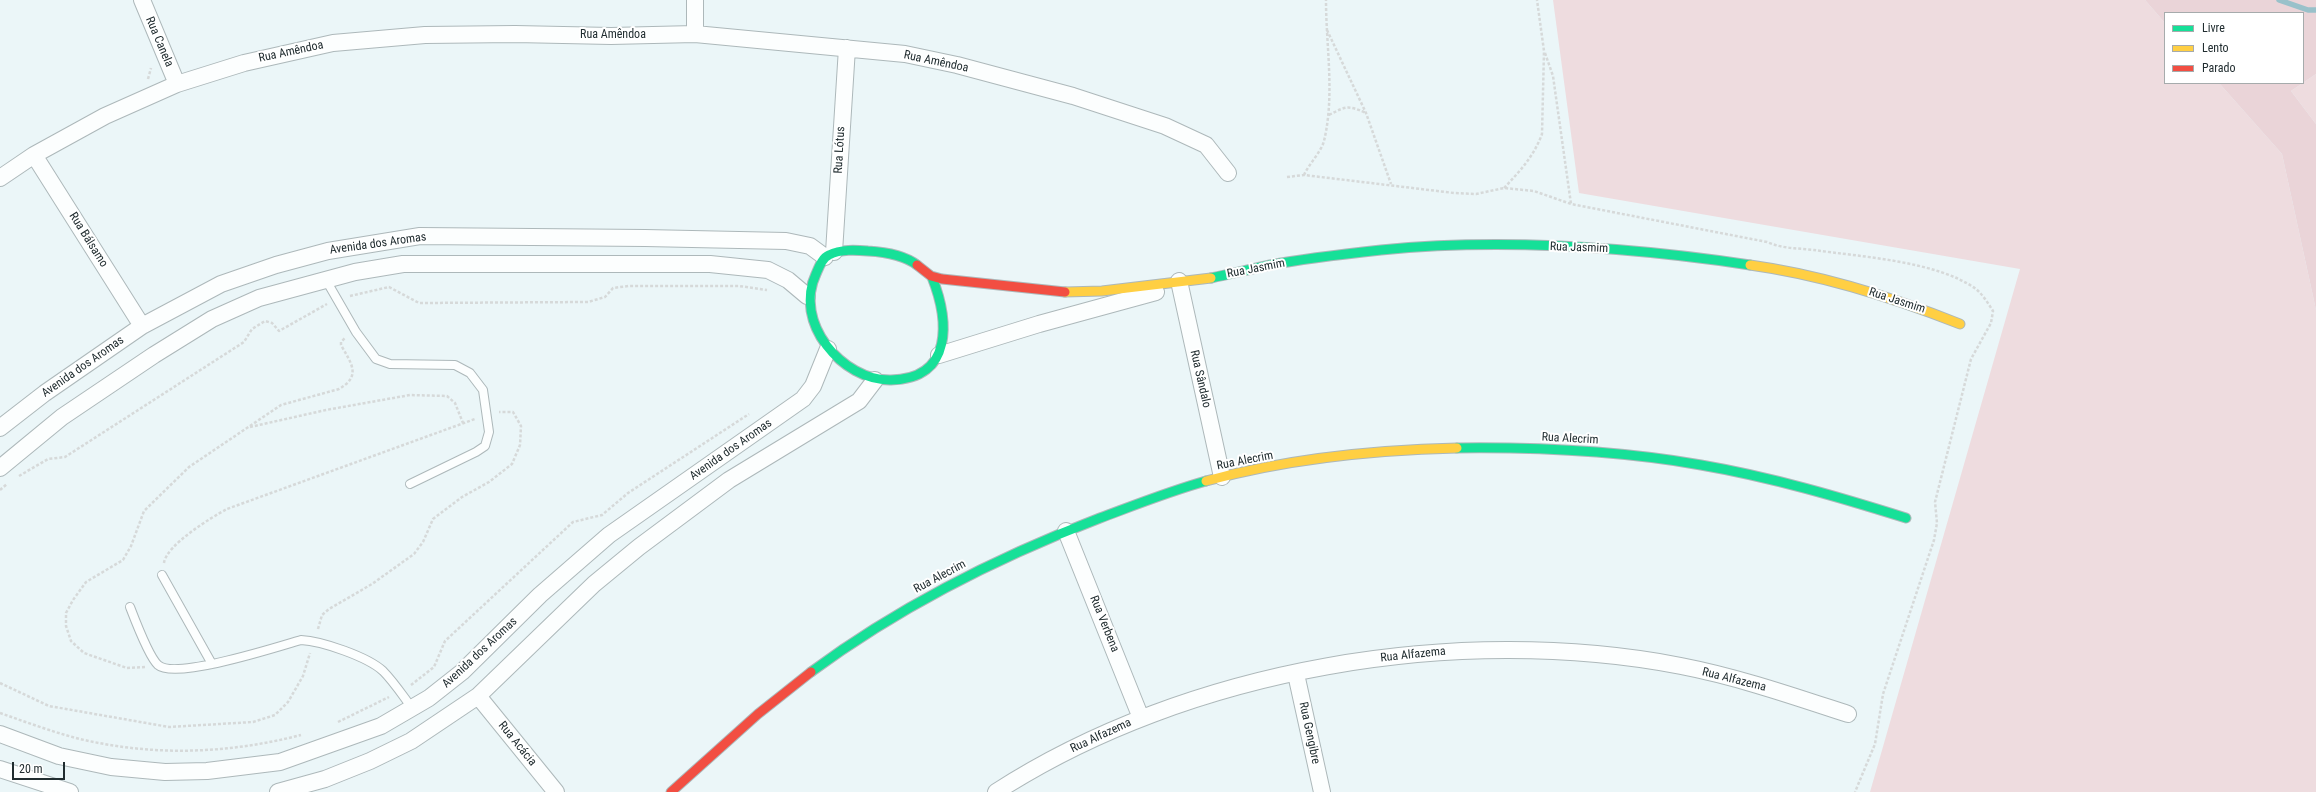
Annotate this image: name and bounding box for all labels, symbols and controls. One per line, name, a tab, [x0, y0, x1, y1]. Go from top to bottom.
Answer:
legend	[2164, 12, 2304, 84]
street label: Rua Canela	[142, 15, 176, 69]
text: Livre	[2202, 21, 2225, 35]
street label: Rua Amêndoa	[580, 28, 646, 42]
street label: Rua Amêndoa	[257, 38, 325, 66]
text: Lento	[2202, 41, 2229, 55]
street label: Rua Amêndoa	[902, 48, 970, 76]
text: Parado	[2202, 61, 2235, 75]
street label: Rua Lótus	[832, 126, 848, 174]
street label: Rua Bálsamo	[65, 210, 111, 270]
street label: Avenida dos Aromas	[329, 230, 427, 258]
street label: Rua Jasmim	[1550, 240, 1608, 256]
street label: Rua Jasmim	[1226, 256, 1286, 282]
street label: Rua Jasmim	[1867, 285, 1927, 317]
street label: Avenida dos Aromas	[39, 333, 127, 401]
street label: Rua Sândalo	[1186, 349, 1214, 409]
street label: Avenida dos Aromas	[687, 416, 775, 484]
street label: Rua Alecrim	[1541, 430, 1599, 448]
street label: Rua Alecrim	[1216, 448, 1274, 474]
street label: Rua Alecrim	[911, 557, 969, 597]
street label: Rua Verbena	[1086, 594, 1122, 654]
street label: Avenida dos Aromas	[440, 615, 520, 691]
street label: Rua Alfazema	[1380, 644, 1446, 666]
street label: Rua Alfazema	[1700, 665, 1768, 695]
street label: Rua Gengibre	[1295, 701, 1323, 765]
street label: Rua Alfazema	[1068, 716, 1134, 756]
street label: Rua Acácia	[495, 719, 539, 769]
scale bar	[14, 754, 67, 780]
text: 20 m	[19, 762, 43, 776]

